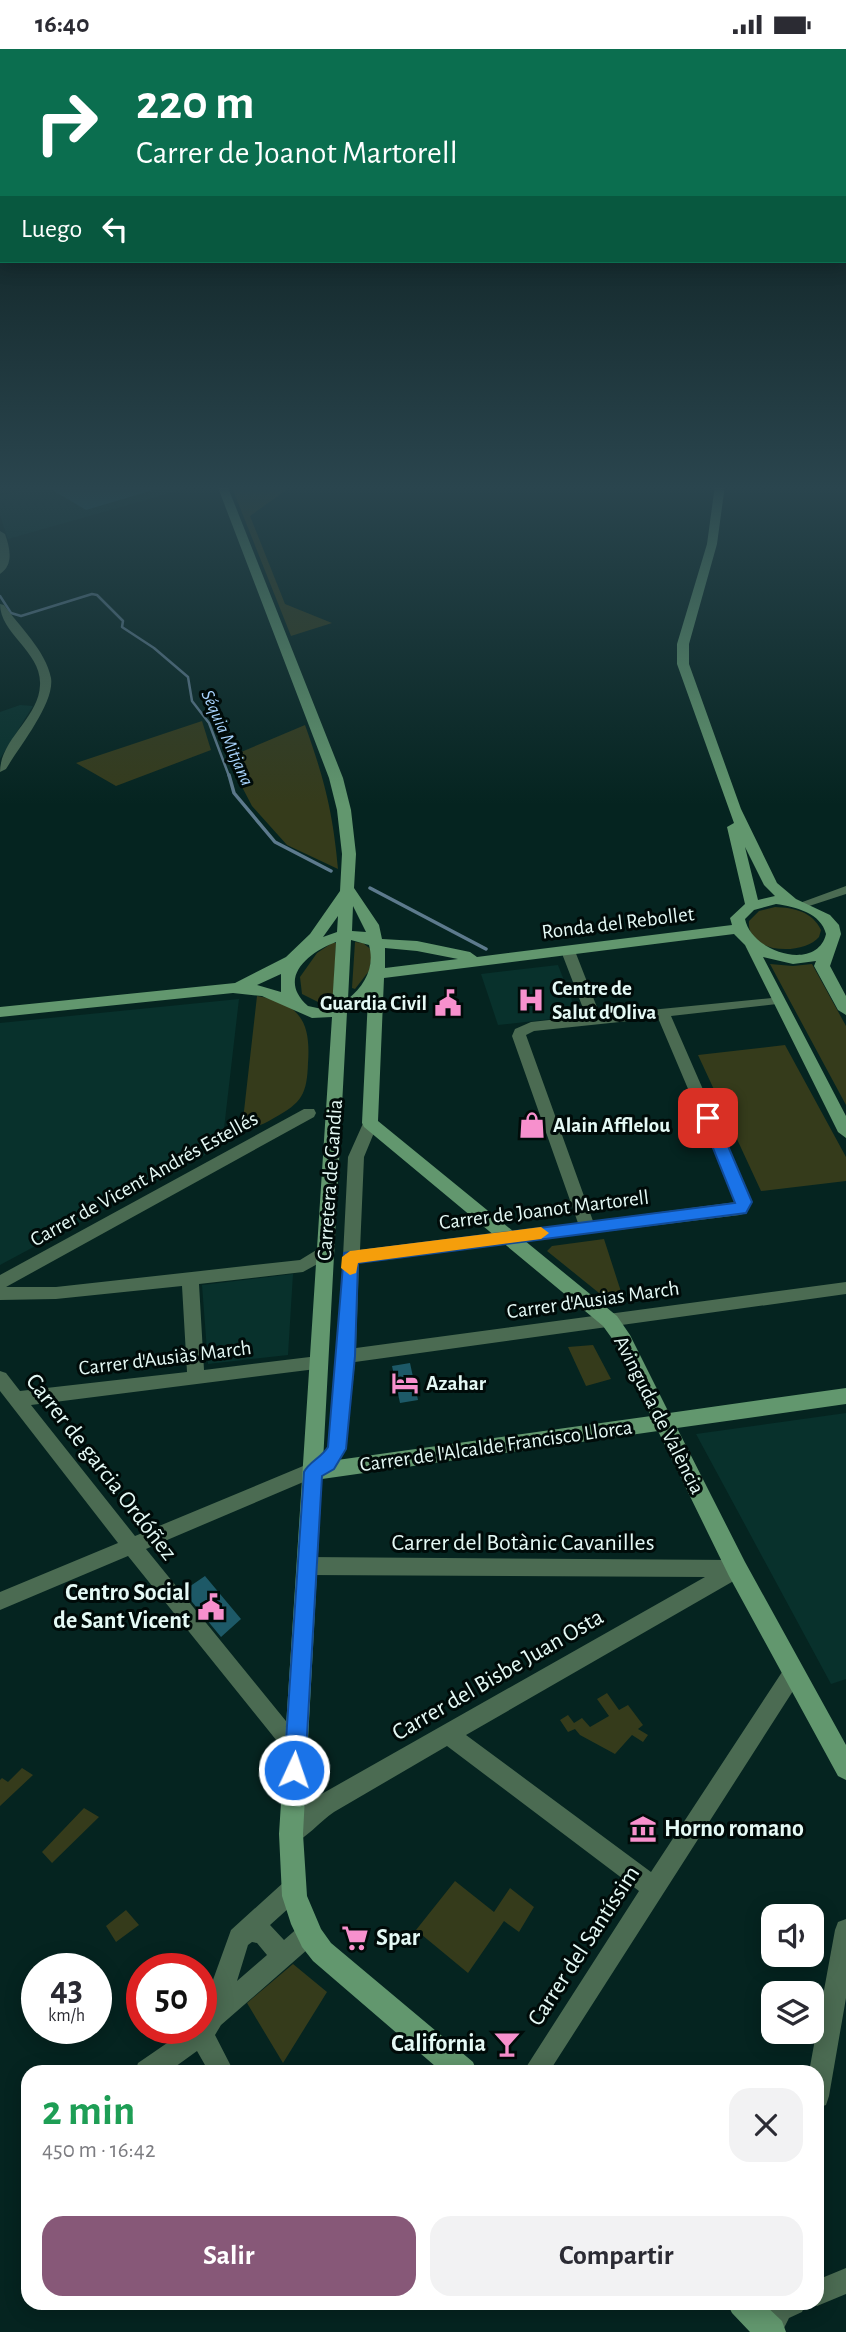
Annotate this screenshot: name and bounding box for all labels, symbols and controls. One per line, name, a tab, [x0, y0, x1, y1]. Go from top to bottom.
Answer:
text: 16:40	[35, 11, 90, 37]
icon: right	[21, 77, 112, 168]
text: 220 m	[136, 79, 255, 128]
text: Carrer de Joanot Martorell	[136, 137, 458, 169]
icon: left	[96, 210, 134, 248]
text: Luego	[21, 216, 82, 242]
water label: Séquia Mitjana	[197, 687, 257, 789]
street label: Ronda del Rebollet	[541, 903, 696, 943]
place label: Centre de Salut d'Oliva	[552, 978, 656, 1023]
hospital icon: Centre de Salut d'Oliva	[516, 985, 546, 1015]
public building icon: Guardia Civil	[433, 988, 463, 1018]
place label: Guardia Civil	[320, 993, 427, 1014]
pin	[678, 1088, 738, 1148]
street label: Carretera de Gandia	[314, 1098, 346, 1261]
icon: arrive	[689, 1099, 727, 1137]
street label: Carrer de Vicent Andrés Estellés	[27, 1108, 261, 1250]
shop icon: Alain Afflelou	[517, 1110, 547, 1140]
place label: Alain Afflelou	[553, 1115, 670, 1136]
street label: Carrer de Joanot Martorell	[438, 1187, 650, 1233]
street label: Carrer d'Ausias March	[505, 1278, 681, 1322]
street label: Avinguda de València	[610, 1332, 708, 1498]
street label: Carrer d'Ausiàs March	[77, 1337, 253, 1379]
hotel icon: Azahar	[390, 1368, 420, 1398]
street label: Carrer de garcia Ordóñez	[21, 1369, 181, 1565]
place label: Azahar	[426, 1373, 487, 1394]
street label: Carrer de l'Alcalde Francisco Llorca	[358, 1416, 634, 1476]
street label: Carrer del Botànic Cavanilles	[391, 1531, 655, 1555]
place label: Centro Social de Sant Vicent	[53, 1581, 190, 1633]
public building icon: Centro Social de Sant Vicent	[196, 1592, 226, 1622]
street label: Carrer del Bisbe Juan Osta	[388, 1605, 608, 1745]
position arrow	[257, 1733, 331, 1807]
museum icon: Horno romano	[628, 1814, 658, 1844]
place label: Horno romano	[664, 1817, 804, 1841]
street label: Carrer del Santíssim	[523, 1862, 645, 2030]
map controls	[761, 1904, 824, 2044]
button: sound	[761, 1904, 824, 1967]
supermarket icon: Spar	[340, 1923, 370, 1953]
place label: Spar	[376, 1926, 421, 1950]
speed limit sign: 50	[126, 1953, 217, 2044]
text: 43	[50, 1972, 83, 2007]
button: layers	[761, 1981, 824, 2044]
text: km/h	[48, 2007, 85, 2025]
bar icon: California	[492, 2029, 522, 2059]
place label: California	[391, 2032, 486, 2056]
button: close	[729, 2088, 803, 2162]
text: 2 min	[42, 2090, 135, 2132]
text: 450 m · 16:42	[42, 2139, 155, 2162]
button: Salir	[42, 2216, 416, 2296]
button: Compartir	[430, 2216, 803, 2296]

